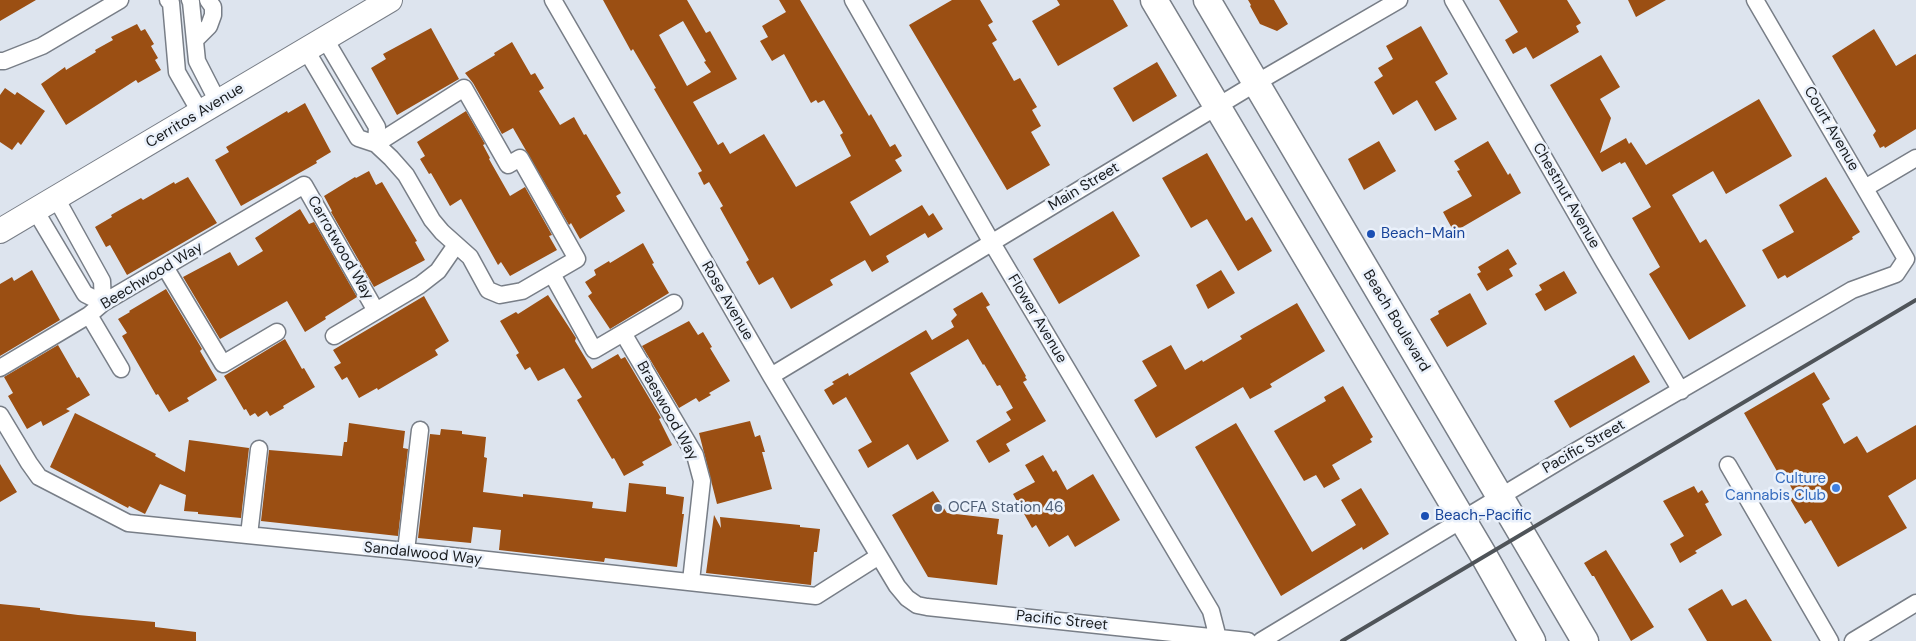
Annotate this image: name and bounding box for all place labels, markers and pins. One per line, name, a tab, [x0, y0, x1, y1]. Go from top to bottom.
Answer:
place label: Beach-Main	[1381, 225, 1465, 243]
marker: Beach-Main	[1365, 228, 1377, 240]
place label: Culture Cannabis Club	[1725, 470, 1826, 505]
marker: Culture Cannabis Club	[1830, 482, 1842, 494]
place label: OCFA Station 46	[948, 499, 1063, 517]
marker: OCFA Station 46	[932, 502, 944, 514]
place label: Beach-Pacific	[1435, 507, 1532, 525]
marker: Beach-Pacific	[1419, 510, 1431, 522]

